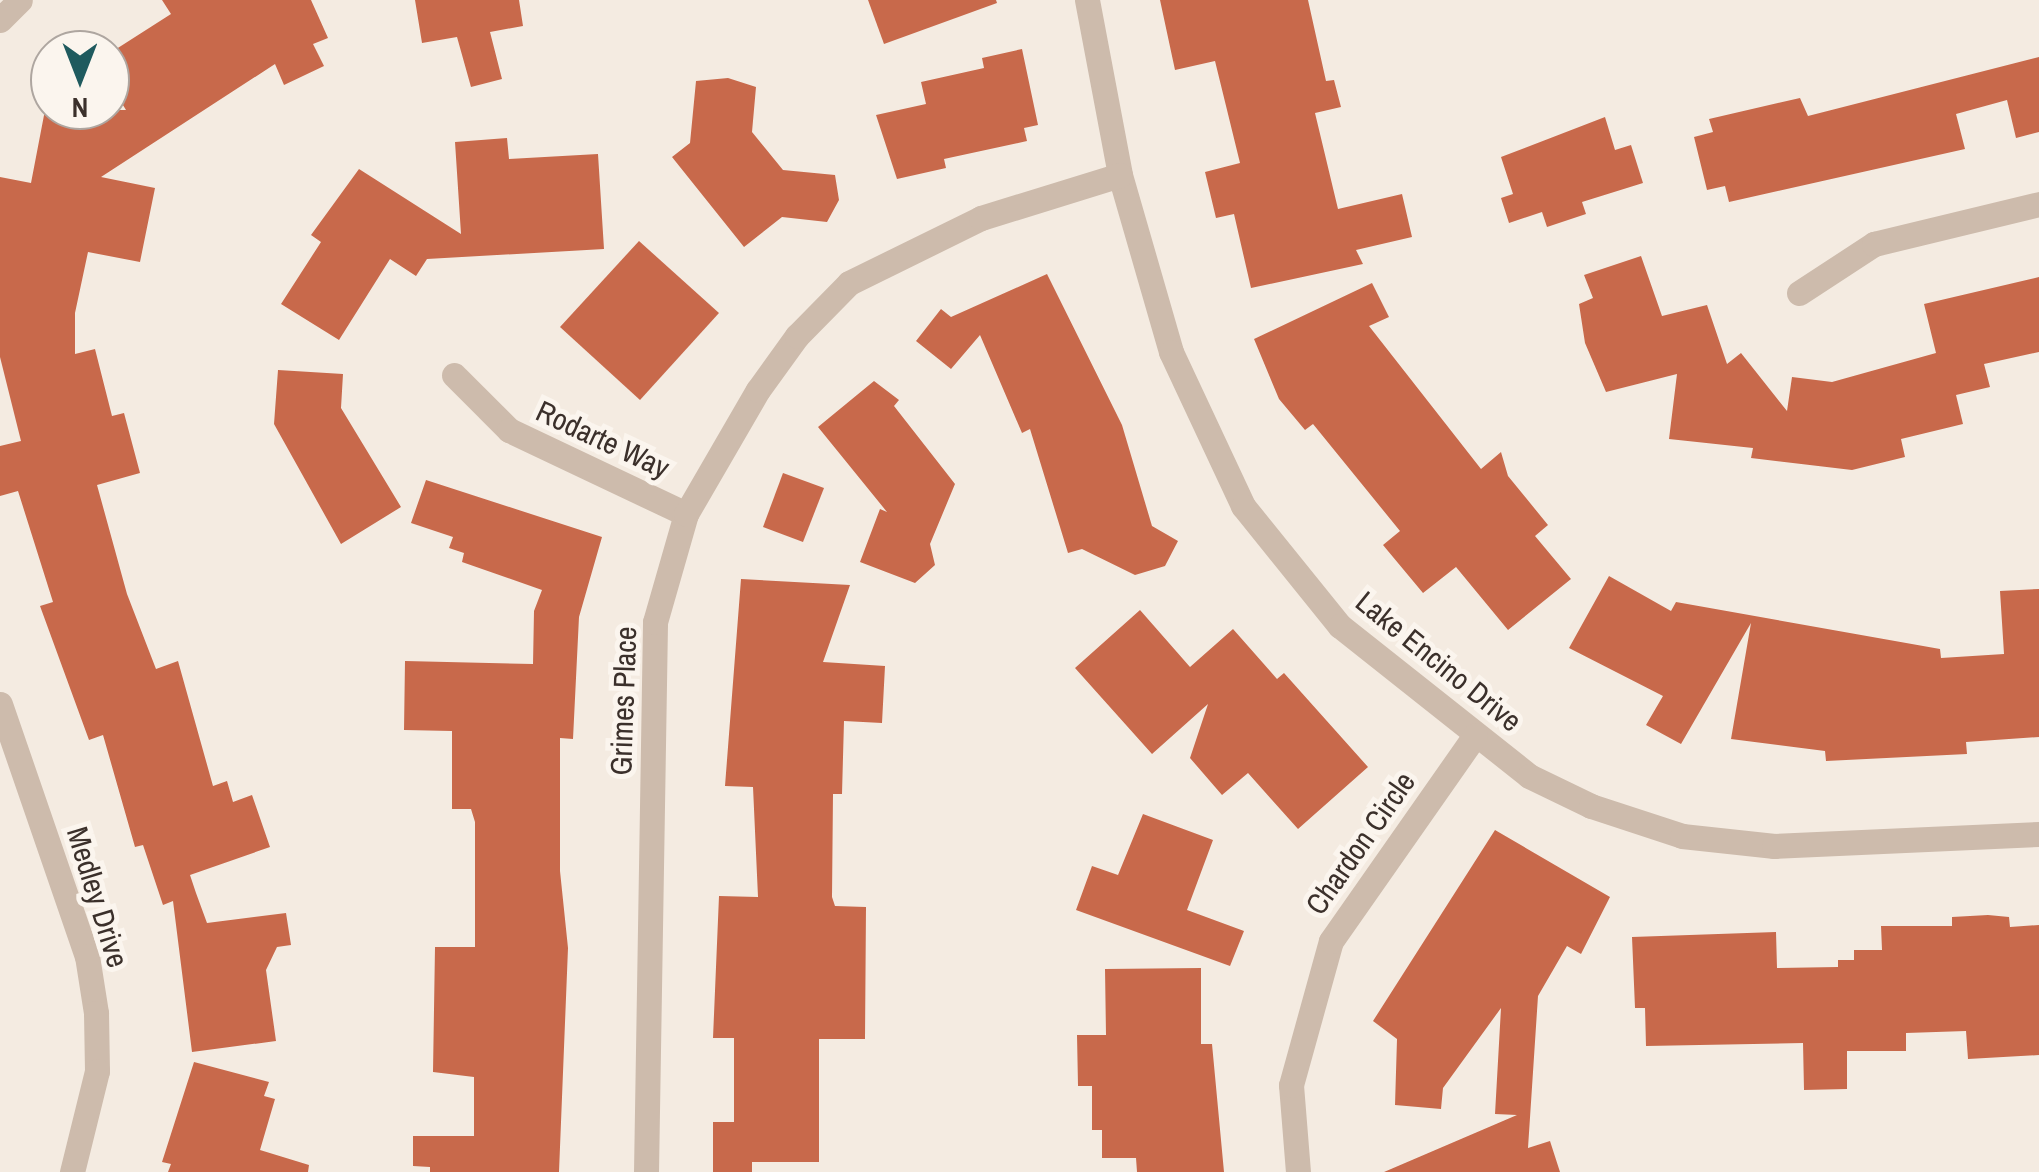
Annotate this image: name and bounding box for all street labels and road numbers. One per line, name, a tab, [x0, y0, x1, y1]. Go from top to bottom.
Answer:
street label: Rodarte Way	[531, 393, 675, 485]
street label: Lake Encino Drive	[1349, 583, 1529, 739]
street label: Grimes Place	[602, 626, 644, 776]
street label: Chardon Circle	[1298, 765, 1422, 921]
street label: Medley Drive	[60, 822, 136, 972]

